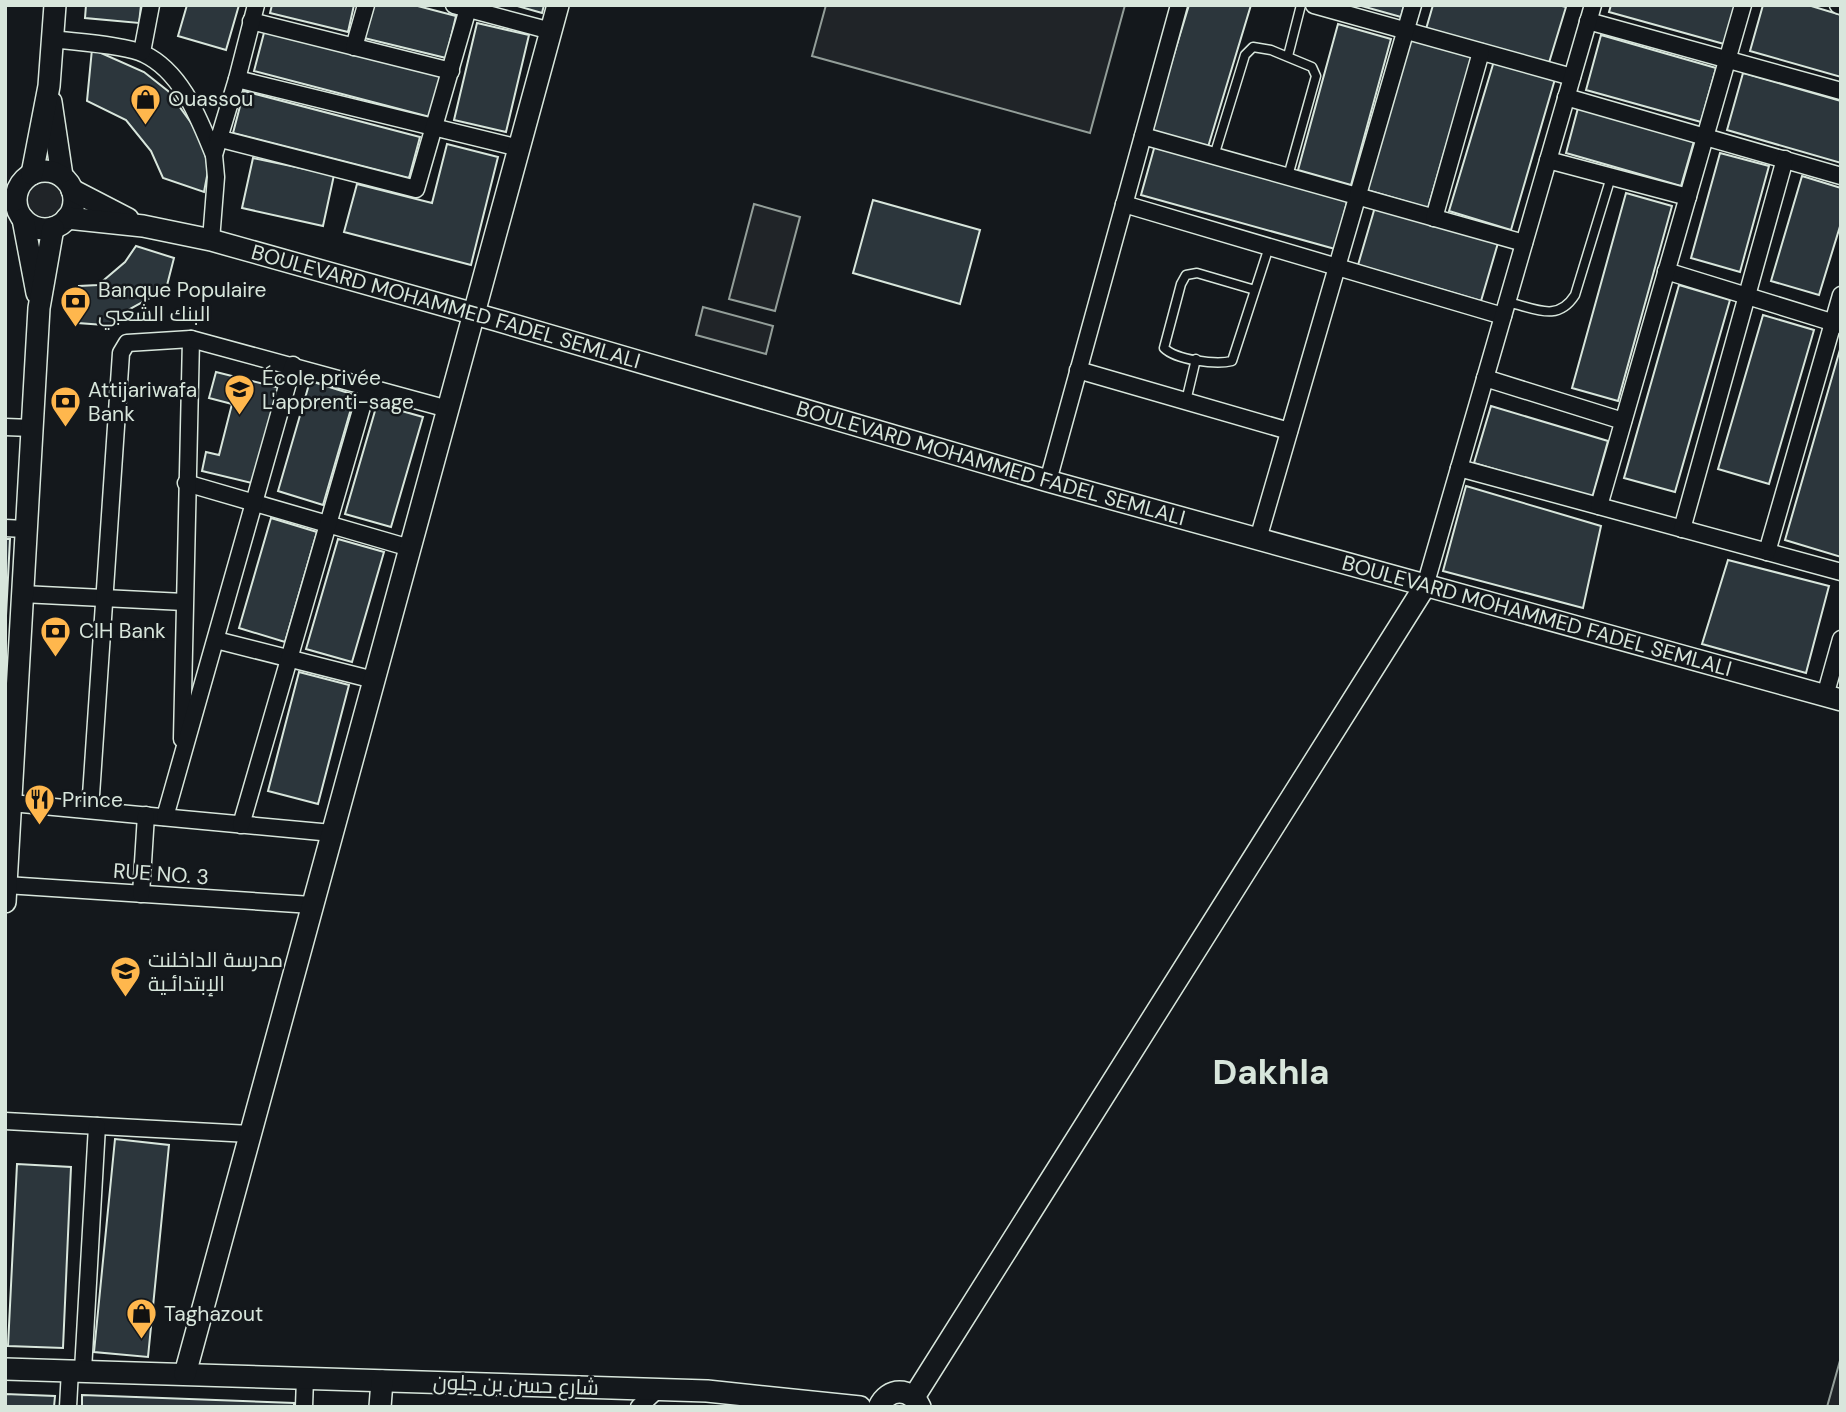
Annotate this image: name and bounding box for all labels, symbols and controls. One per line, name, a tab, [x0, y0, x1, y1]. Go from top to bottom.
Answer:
shop icon: Ouassou	[128, 82, 162, 126]
place label: Ouassou	[168, 85, 253, 113]
street label: BOULEVARD MOHAMMED FADEL SEMLALI	[248, 238, 644, 375]
place label: Banque Populaire البنك الشعبي	[98, 276, 267, 330]
bank icon: Banque Populaire البنك الشعبي	[58, 285, 92, 329]
place label: École privée L'apprenti-sage	[262, 364, 414, 416]
school or university icon: École privée L'apprenti-sage	[222, 373, 256, 417]
place label: Attijariwafa Bank	[88, 376, 197, 428]
bank icon: Attijariwafa Bank	[48, 385, 82, 429]
street label: BOULEVARD MOHAMMED FADEL SEMLALI	[793, 394, 1188, 532]
street label: BOULEVARD MOHAMMED FADEL SEMLALI	[1339, 549, 1735, 683]
bank icon: CIH Bank	[39, 614, 73, 658]
place label: CIH Bank	[79, 617, 166, 645]
restaurant icon: Prince	[22, 783, 56, 827]
place label: Prince	[62, 786, 123, 814]
street label: RUE NO. 3	[112, 857, 210, 891]
place label: مدرسة الداخلنت الإبتدائـية	[148, 946, 283, 998]
school or university icon: مدرسة الداخلنت الإبتدائـية	[108, 955, 142, 999]
district label: Dakhla	[1213, 1049, 1329, 1095]
shop icon: Taghazout	[124, 1297, 158, 1341]
place label: Taghazout	[164, 1300, 263, 1328]
street label: شارع حسن بن جلون	[433, 1368, 599, 1402]

